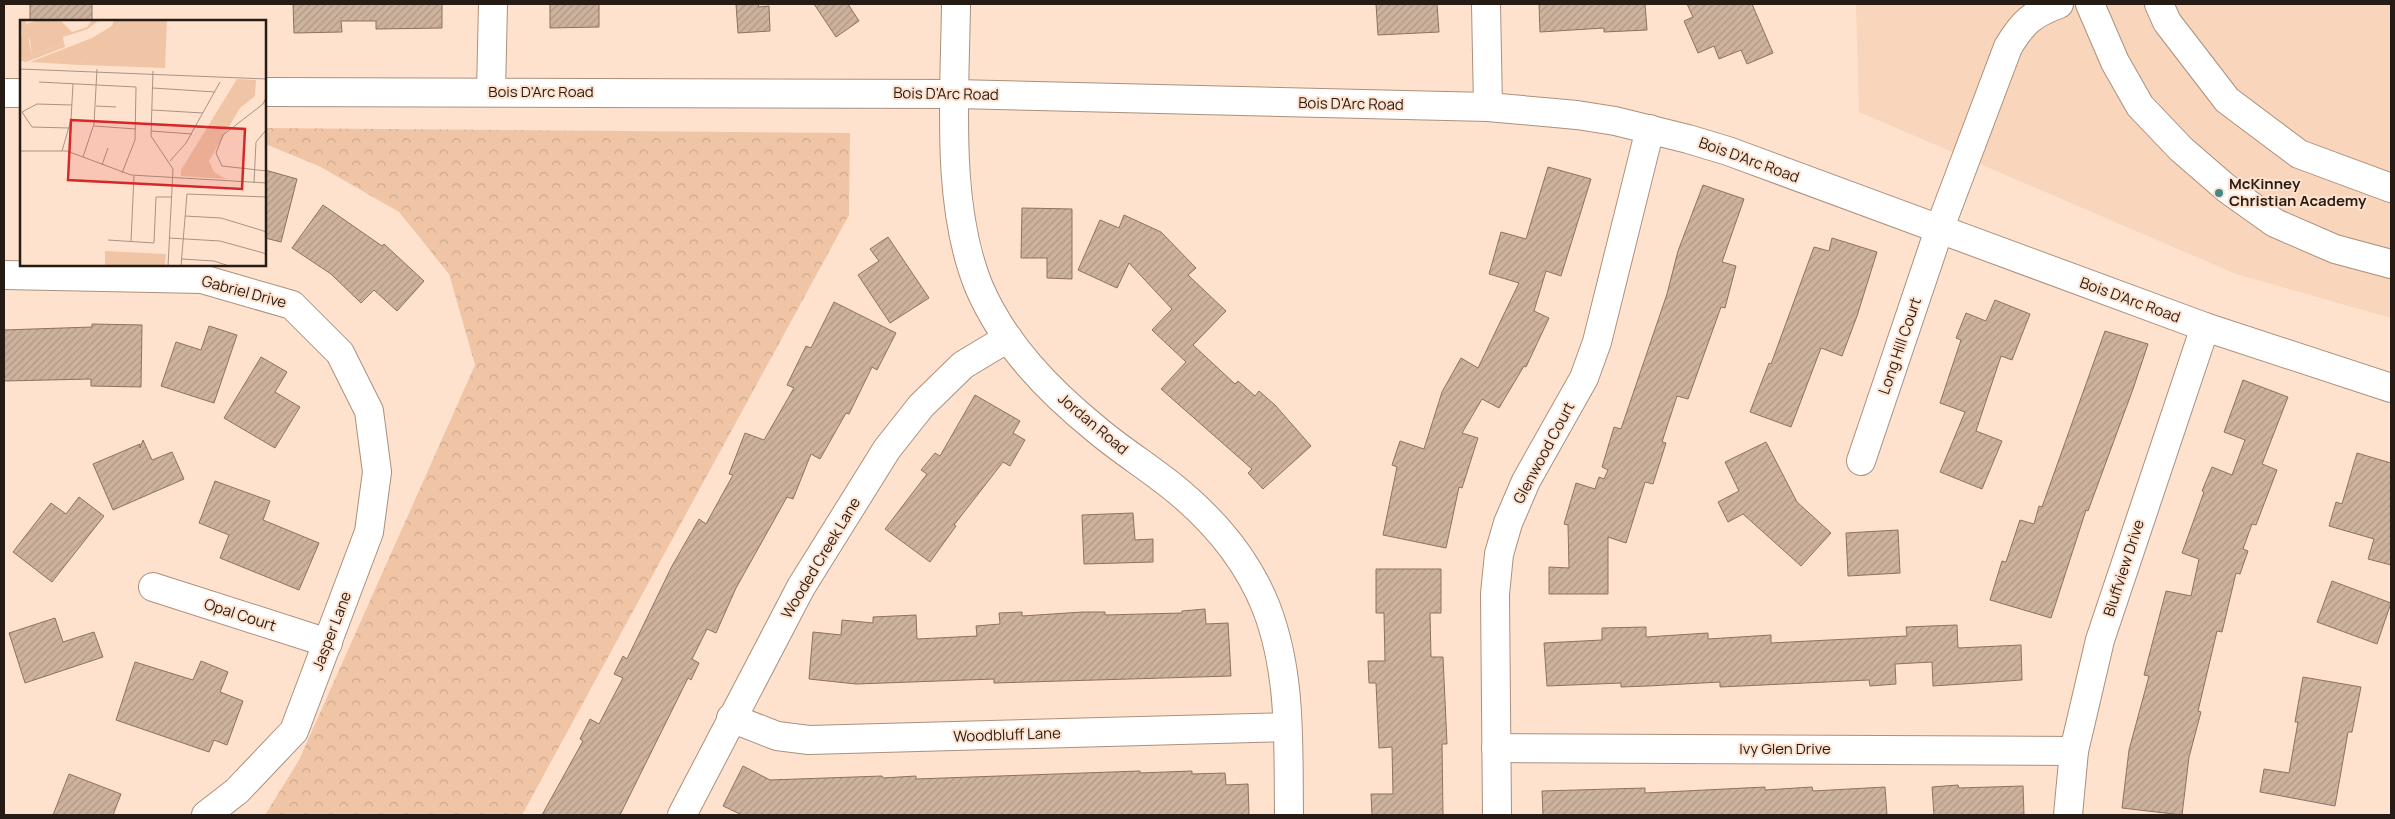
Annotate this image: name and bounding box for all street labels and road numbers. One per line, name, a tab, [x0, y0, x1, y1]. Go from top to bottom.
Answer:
street label: Bois D'Arc Road	[488, 81, 594, 102]
street label: Bois D'Arc Road	[893, 82, 999, 105]
street label: Bois D'Arc Road	[1298, 92, 1404, 115]
street label: Bois D'Arc Road	[1696, 132, 1802, 187]
street label: Gabriel Drive	[199, 270, 289, 313]
street label: Bois D'Arc Road	[2077, 272, 2183, 327]
street label: Long Hill Court	[1873, 295, 1926, 397]
street label: Jordan Road	[1054, 388, 1133, 459]
street label: Glenwood Court	[1508, 398, 1579, 507]
street label: Wooded Creek Lane	[776, 493, 865, 622]
street label: Bluffview Drive	[2098, 516, 2149, 619]
street label: Jasper Lane	[307, 588, 356, 673]
street label: Opal Court	[201, 593, 279, 636]
street label: Woodbluff Lane	[953, 722, 1061, 747]
street label: Ivy Glen Drive	[1739, 738, 1831, 759]

